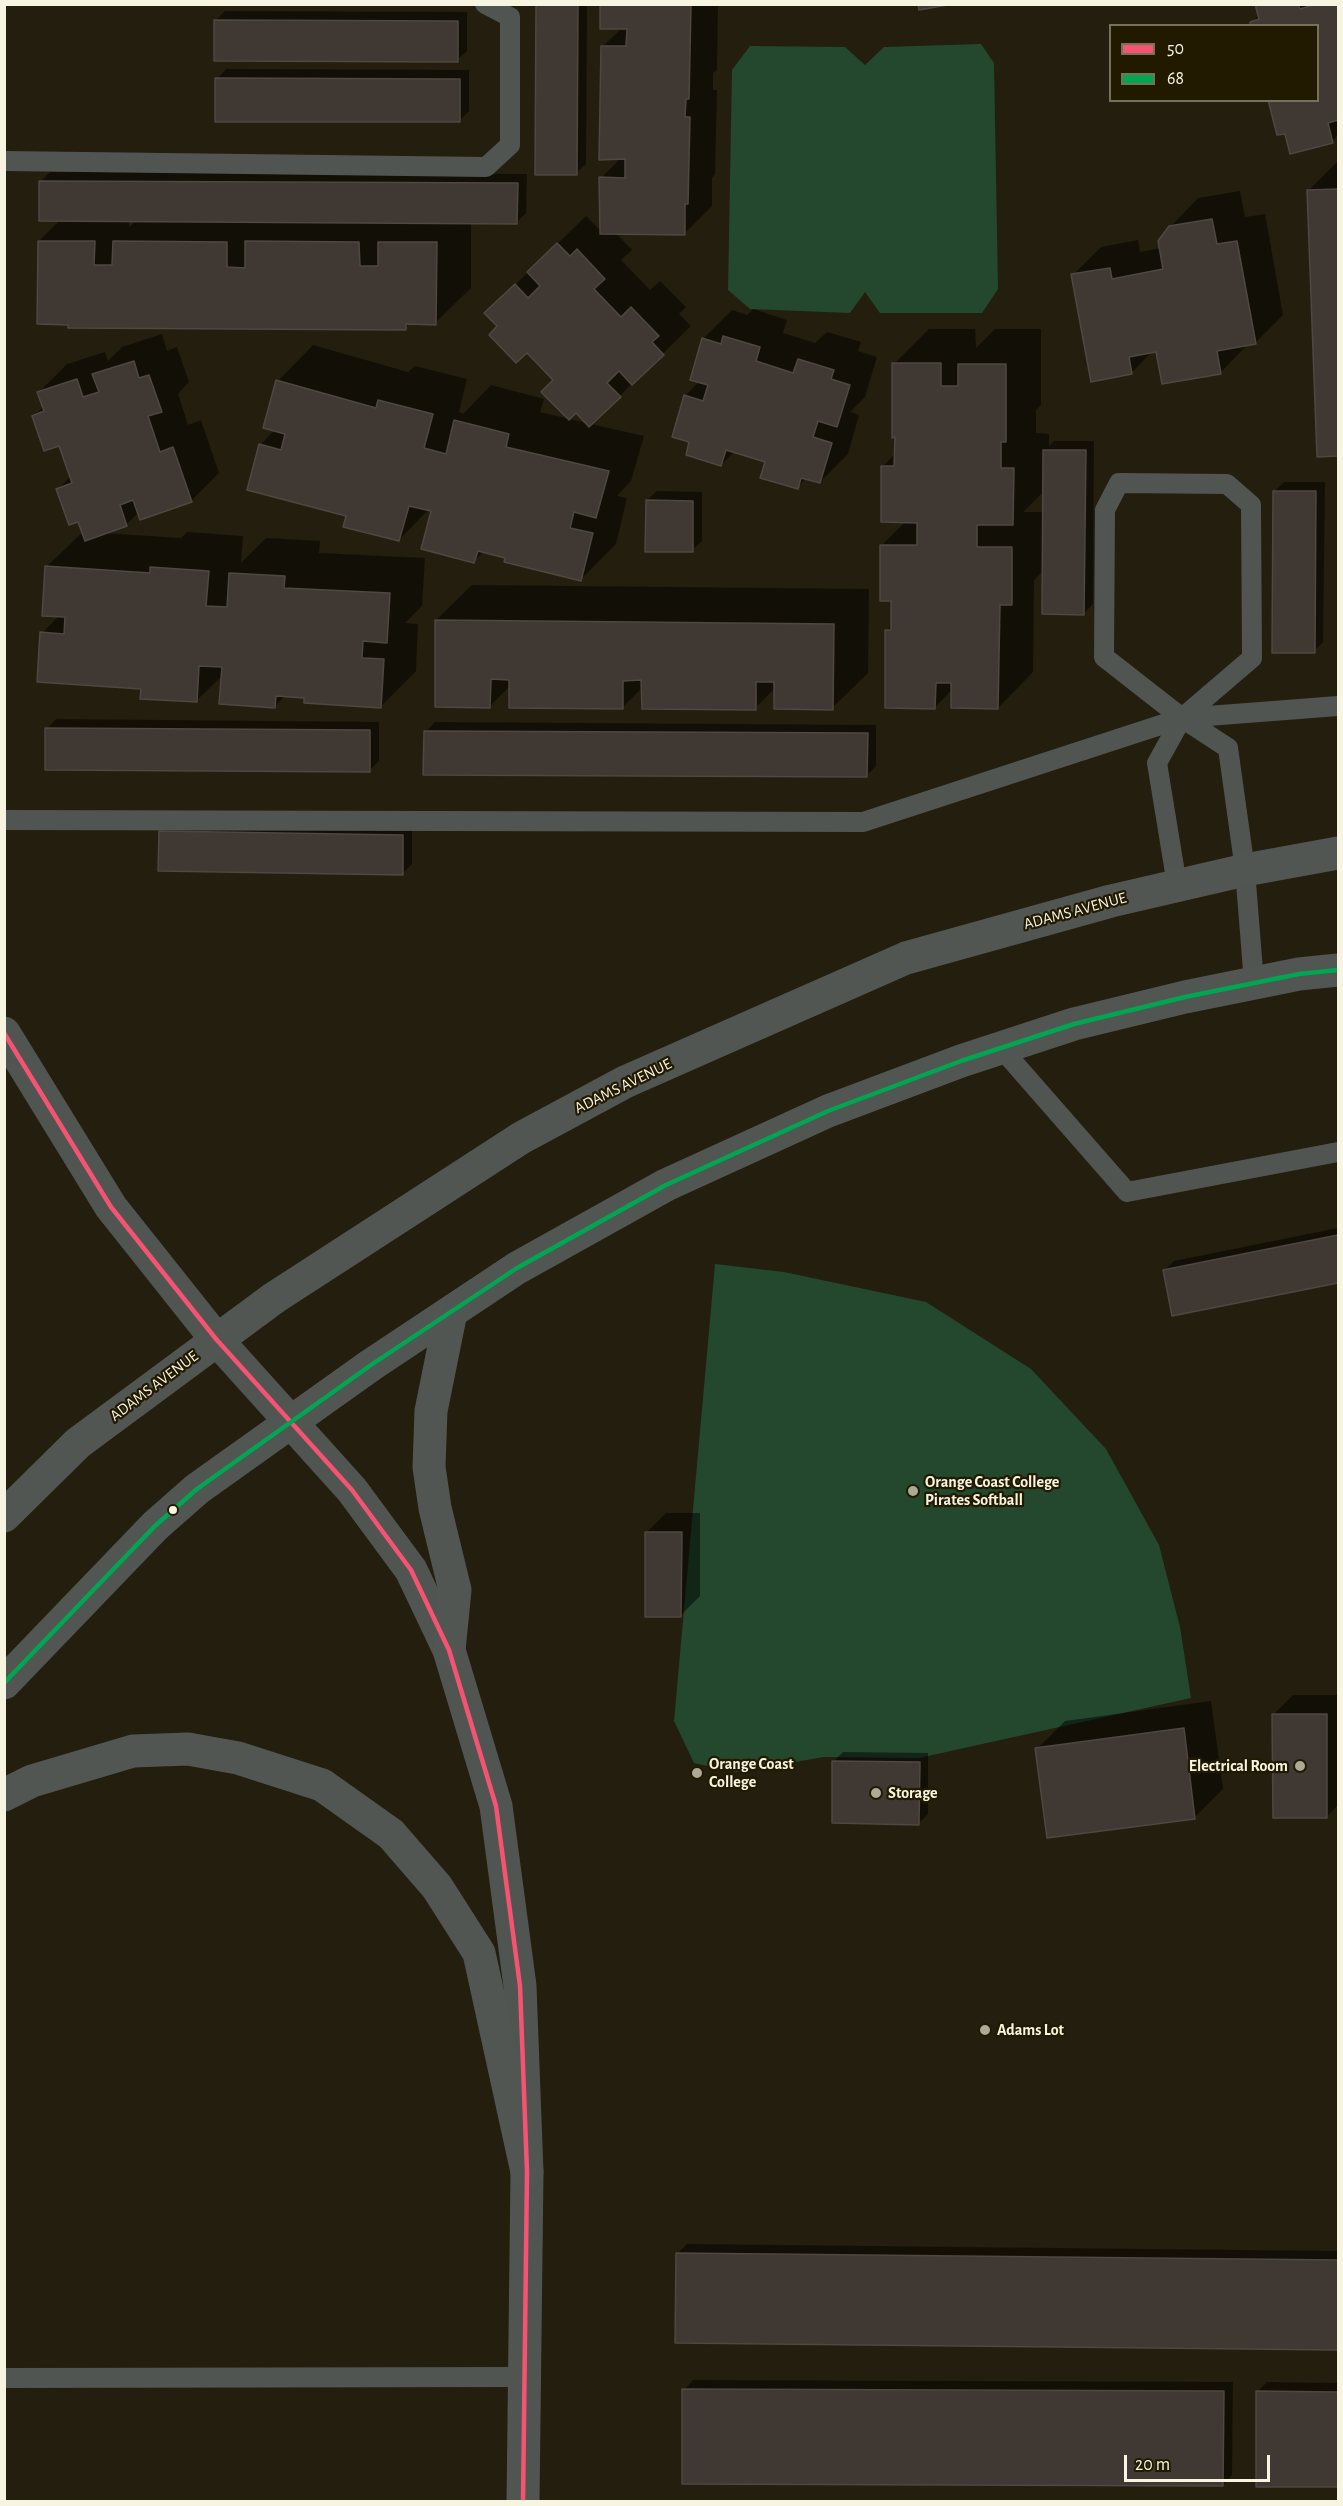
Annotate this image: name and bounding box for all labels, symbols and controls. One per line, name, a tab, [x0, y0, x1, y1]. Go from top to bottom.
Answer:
legend	[1109, 24, 1319, 102]
text: 50	[1167, 40, 1184, 58]
text: 68	[1167, 70, 1184, 88]
street label: ADAMS AVENUE	[1021, 888, 1129, 934]
street label: ADAMS AVENUE	[571, 1054, 675, 1118]
street label: ADAMS AVENUE	[106, 1347, 202, 1425]
place label: Orange Coast College Pirates Softball	[925, 1472, 1059, 1510]
marker: Orange Coast College Pirates Softball	[906, 1484, 920, 1498]
unlabelled marker	[167, 1504, 179, 1516]
place label: Orange Coast College	[709, 1754, 794, 1792]
place label: Electrical Room	[1189, 1756, 1288, 1776]
marker: Electrical Room	[1293, 1759, 1307, 1773]
marker: Orange Coast College	[690, 1766, 704, 1780]
place label: Storage	[888, 1783, 938, 1803]
marker: Storage	[869, 1786, 883, 1800]
place label: Adams Lot	[997, 2020, 1064, 2040]
marker: Adams Lot	[978, 2023, 992, 2037]
scale bar	[1127, 2443, 1272, 2481]
text: 20 m	[1135, 2456, 1170, 2474]

